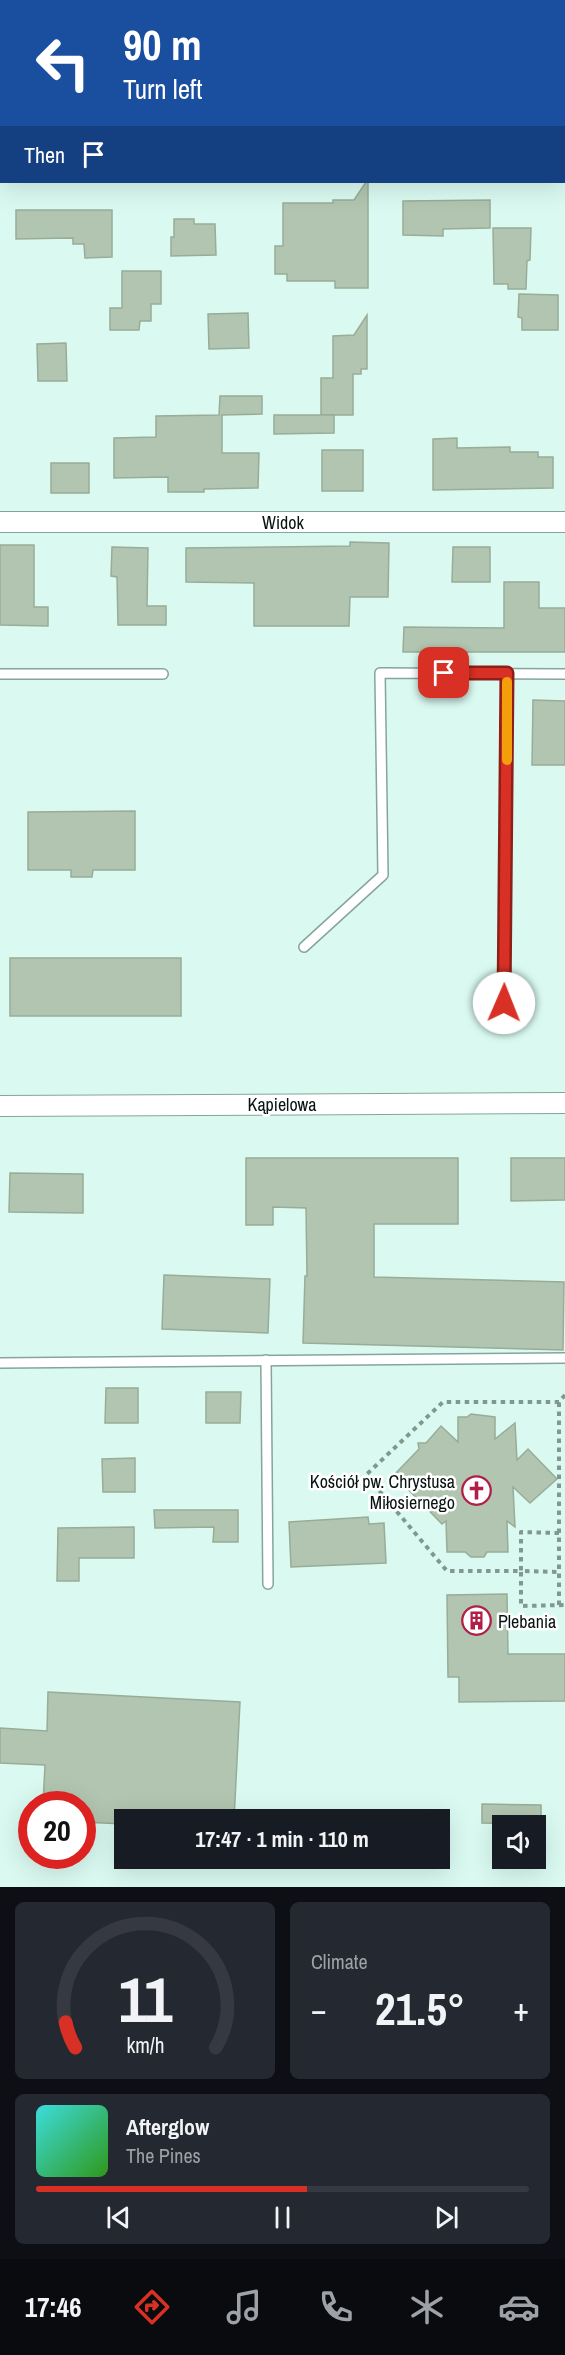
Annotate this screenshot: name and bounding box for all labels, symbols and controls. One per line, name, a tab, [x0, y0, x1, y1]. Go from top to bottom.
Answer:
text: 90 m	[123, 17, 202, 73]
icon: left	[24, 24, 102, 102]
text: Turn left	[123, 71, 202, 107]
icon: arrive	[77, 138, 110, 171]
text: Then	[24, 140, 65, 170]
street label: Widok	[262, 510, 305, 535]
pin	[418, 647, 469, 698]
icon: arrive	[427, 656, 460, 689]
position arrow	[472, 971, 536, 1035]
street label: Kąpielowa	[248, 1092, 316, 1117]
place label: Kościół pw. Chrystusa Miłosiernego	[310, 1469, 455, 1515]
church icon: Kościół pw. Chrystusa Miłosiernego	[460, 1475, 492, 1507]
building icon: Plebania	[461, 1605, 493, 1637]
place label: Plebania	[498, 1609, 556, 1634]
speed limit sign: 20	[18, 1791, 96, 1869]
map controls	[492, 1815, 546, 1869]
button: sound	[492, 1815, 546, 1869]
text: 17:47 · 1 min · 110 m	[195, 1824, 369, 1854]
text: Climate	[311, 1948, 368, 1975]
text: 11	[118, 1957, 173, 2041]
text: 21.5°	[375, 1978, 465, 2039]
text: −	[311, 1987, 327, 2031]
text: +	[513, 1987, 529, 2031]
text: km/h	[126, 2031, 164, 2060]
text: Afterglow	[126, 2112, 209, 2142]
text: The Pines	[126, 2142, 201, 2169]
icon: previous	[102, 2201, 135, 2234]
icon: pause	[266, 2201, 299, 2234]
icon: next	[430, 2201, 463, 2234]
icon: directions	[131, 2286, 173, 2328]
icon: music	[223, 2286, 265, 2328]
icon: phone	[315, 2286, 357, 2328]
icon: climate	[406, 2286, 448, 2328]
icon: car	[498, 2286, 540, 2328]
text: 17:46	[25, 2289, 81, 2325]

